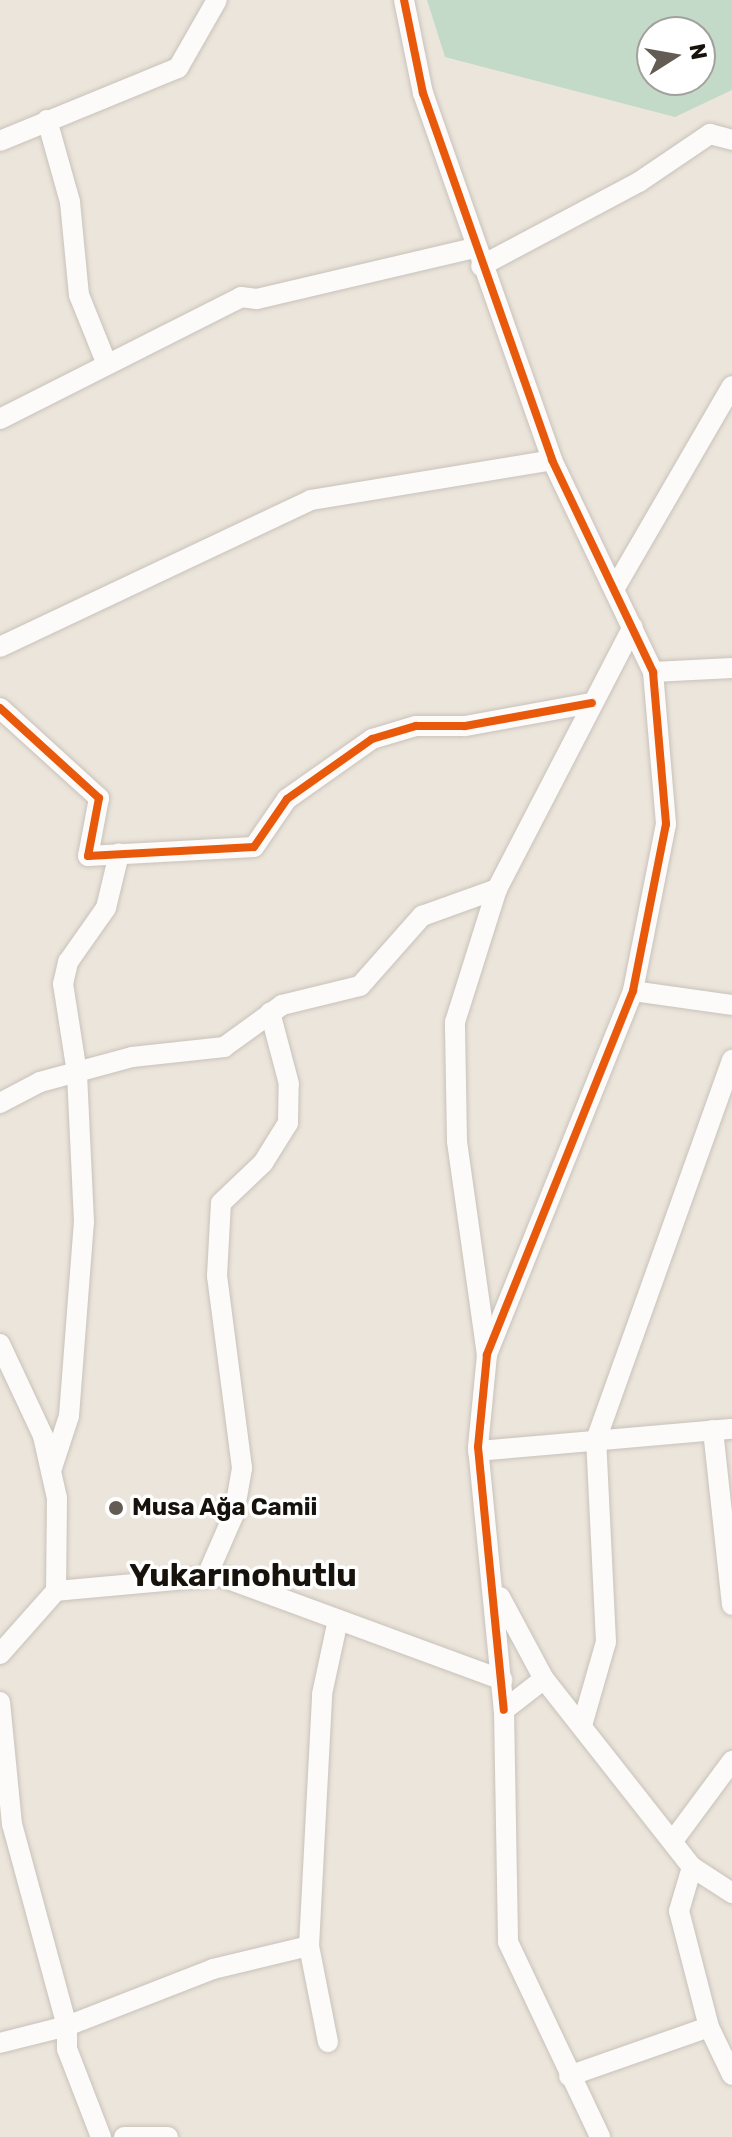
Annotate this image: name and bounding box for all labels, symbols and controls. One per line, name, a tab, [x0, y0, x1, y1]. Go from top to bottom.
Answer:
north arrow	[636, 16, 716, 96]
text: N	[683, 41, 713, 62]
place label: Musa Ağa Camii	[132, 1494, 318, 1522]
marker: Musa Ağa Camii	[107, 1499, 125, 1517]
district label: Yukarınohutlu	[129, 1556, 357, 1594]

